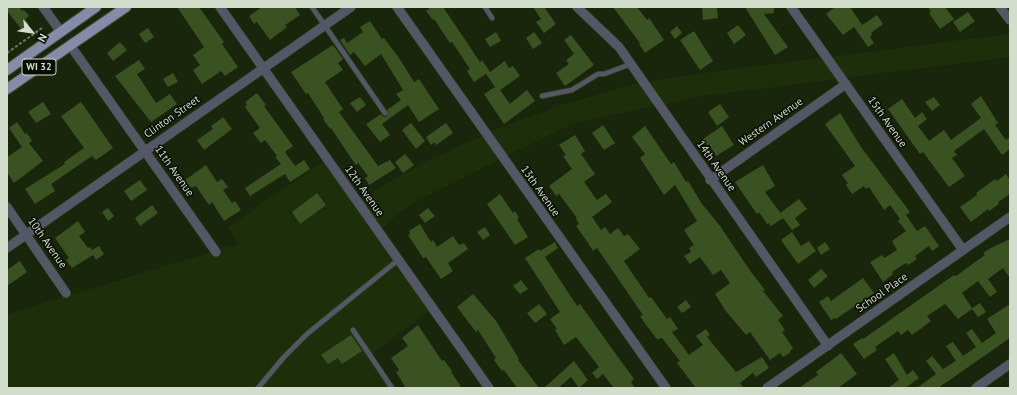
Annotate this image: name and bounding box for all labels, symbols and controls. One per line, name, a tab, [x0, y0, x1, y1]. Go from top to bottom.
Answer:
north arrow	[12, 12, 52, 52]
text: N	[35, 31, 50, 44]
road number: WI 32	[22, 59, 56, 75]
street label: Clinton Street	[142, 93, 202, 141]
street label: 15th Avenue	[865, 94, 909, 150]
street label: Western Avenue	[736, 95, 806, 149]
street label: 14th Avenue	[694, 138, 738, 194]
street label: 11th Avenue	[152, 143, 196, 199]
street label: 12th Avenue	[342, 163, 386, 219]
street label: 13th Avenue	[518, 163, 562, 219]
street label: 10th Avenue	[25, 215, 69, 271]
street label: School Place	[854, 270, 910, 316]

